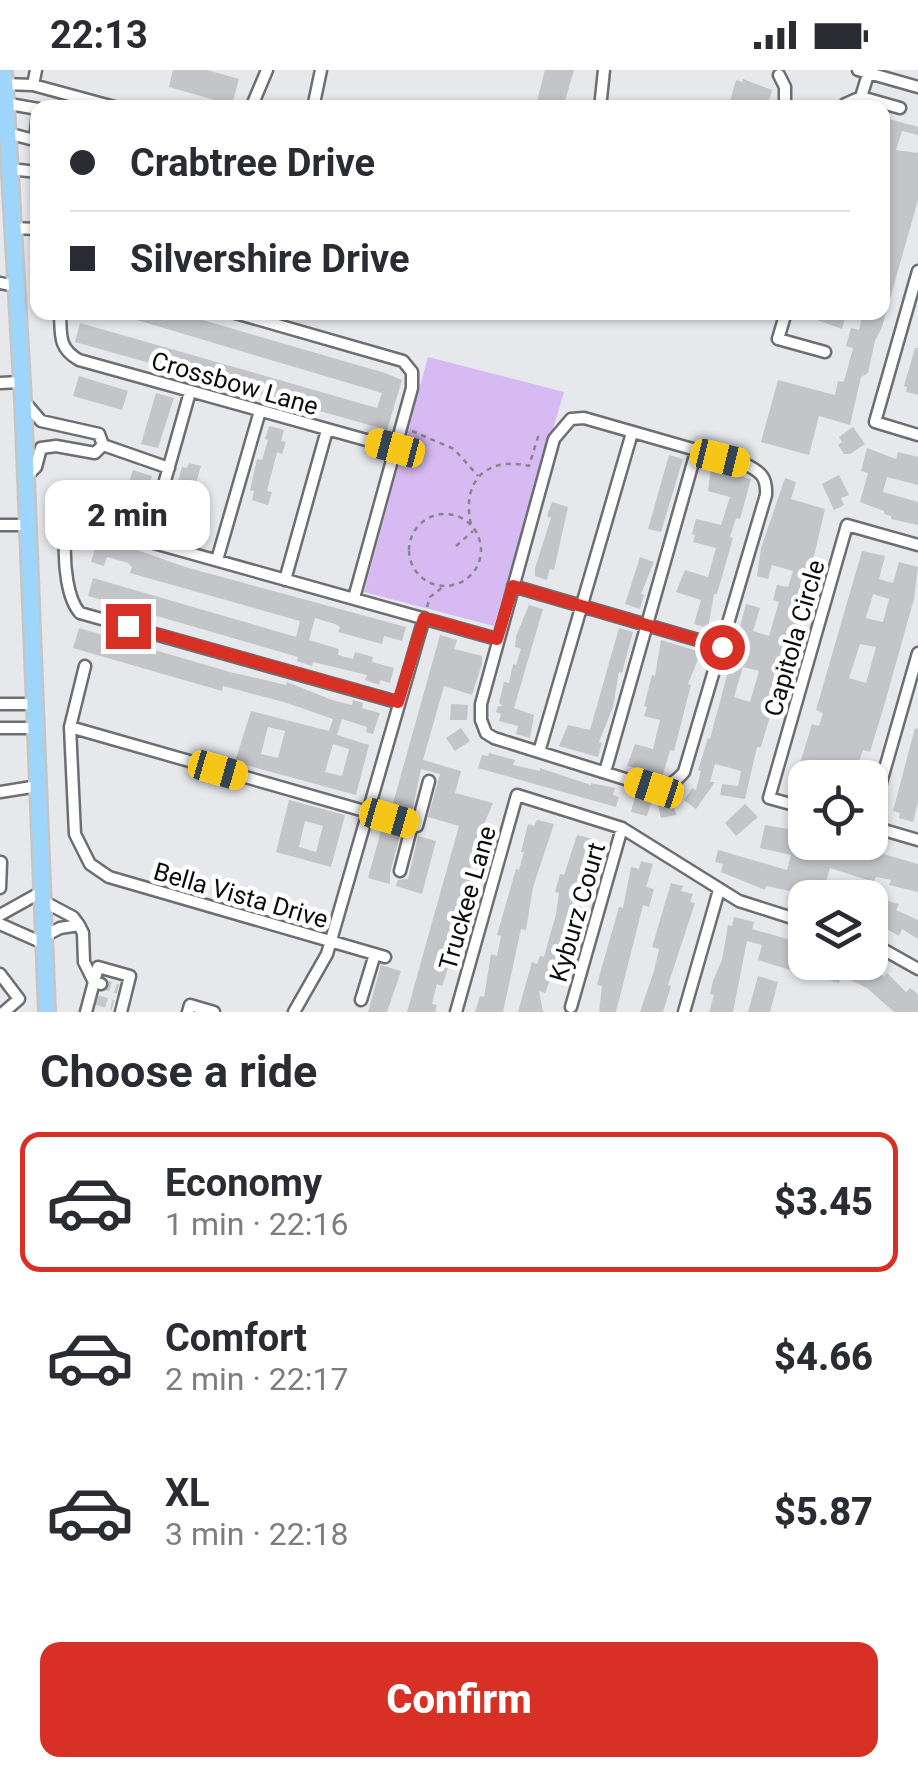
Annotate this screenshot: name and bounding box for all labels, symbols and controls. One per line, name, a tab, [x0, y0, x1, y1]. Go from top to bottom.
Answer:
text: 22:13	[50, 13, 148, 57]
text: Crabtree Drive	[130, 141, 375, 185]
text: Silvershire Drive	[130, 237, 410, 281]
street label: Crossbow Lane	[148, 346, 322, 421]
car	[362, 426, 428, 470]
car	[687, 436, 753, 480]
callout: 2 min	[46, 481, 210, 551]
text: 2 min	[87, 496, 168, 534]
street label: Capitola Circle	[758, 557, 831, 720]
route end	[106, 604, 151, 649]
route start	[700, 625, 745, 670]
car	[185, 747, 251, 793]
map controls	[788, 760, 888, 980]
button: locate	[788, 760, 888, 860]
car	[621, 764, 687, 812]
car	[356, 795, 422, 841]
street label: Truckee Lane	[433, 823, 502, 974]
street label: Kyburz Court	[544, 839, 611, 985]
street label: Bella Vista Drive	[150, 857, 331, 934]
button: layers	[788, 880, 888, 980]
text: Choose a ride	[40, 1045, 317, 1098]
icon: car	[45, 1157, 135, 1247]
text: Economy	[165, 1161, 322, 1205]
text: $3.45	[774, 1180, 873, 1224]
text: 1 min · 22:16	[165, 1205, 348, 1243]
icon: car	[45, 1312, 135, 1402]
text: Comfort	[165, 1316, 307, 1360]
text: $4.66	[774, 1335, 873, 1379]
text: 2 min · 22:17	[165, 1360, 348, 1398]
icon: car	[45, 1467, 135, 1557]
text: XL	[165, 1471, 210, 1515]
text: $5.87	[774, 1490, 873, 1534]
text: 3 min · 22:18	[165, 1515, 348, 1553]
button: Confirm	[40, 1642, 878, 1757]

